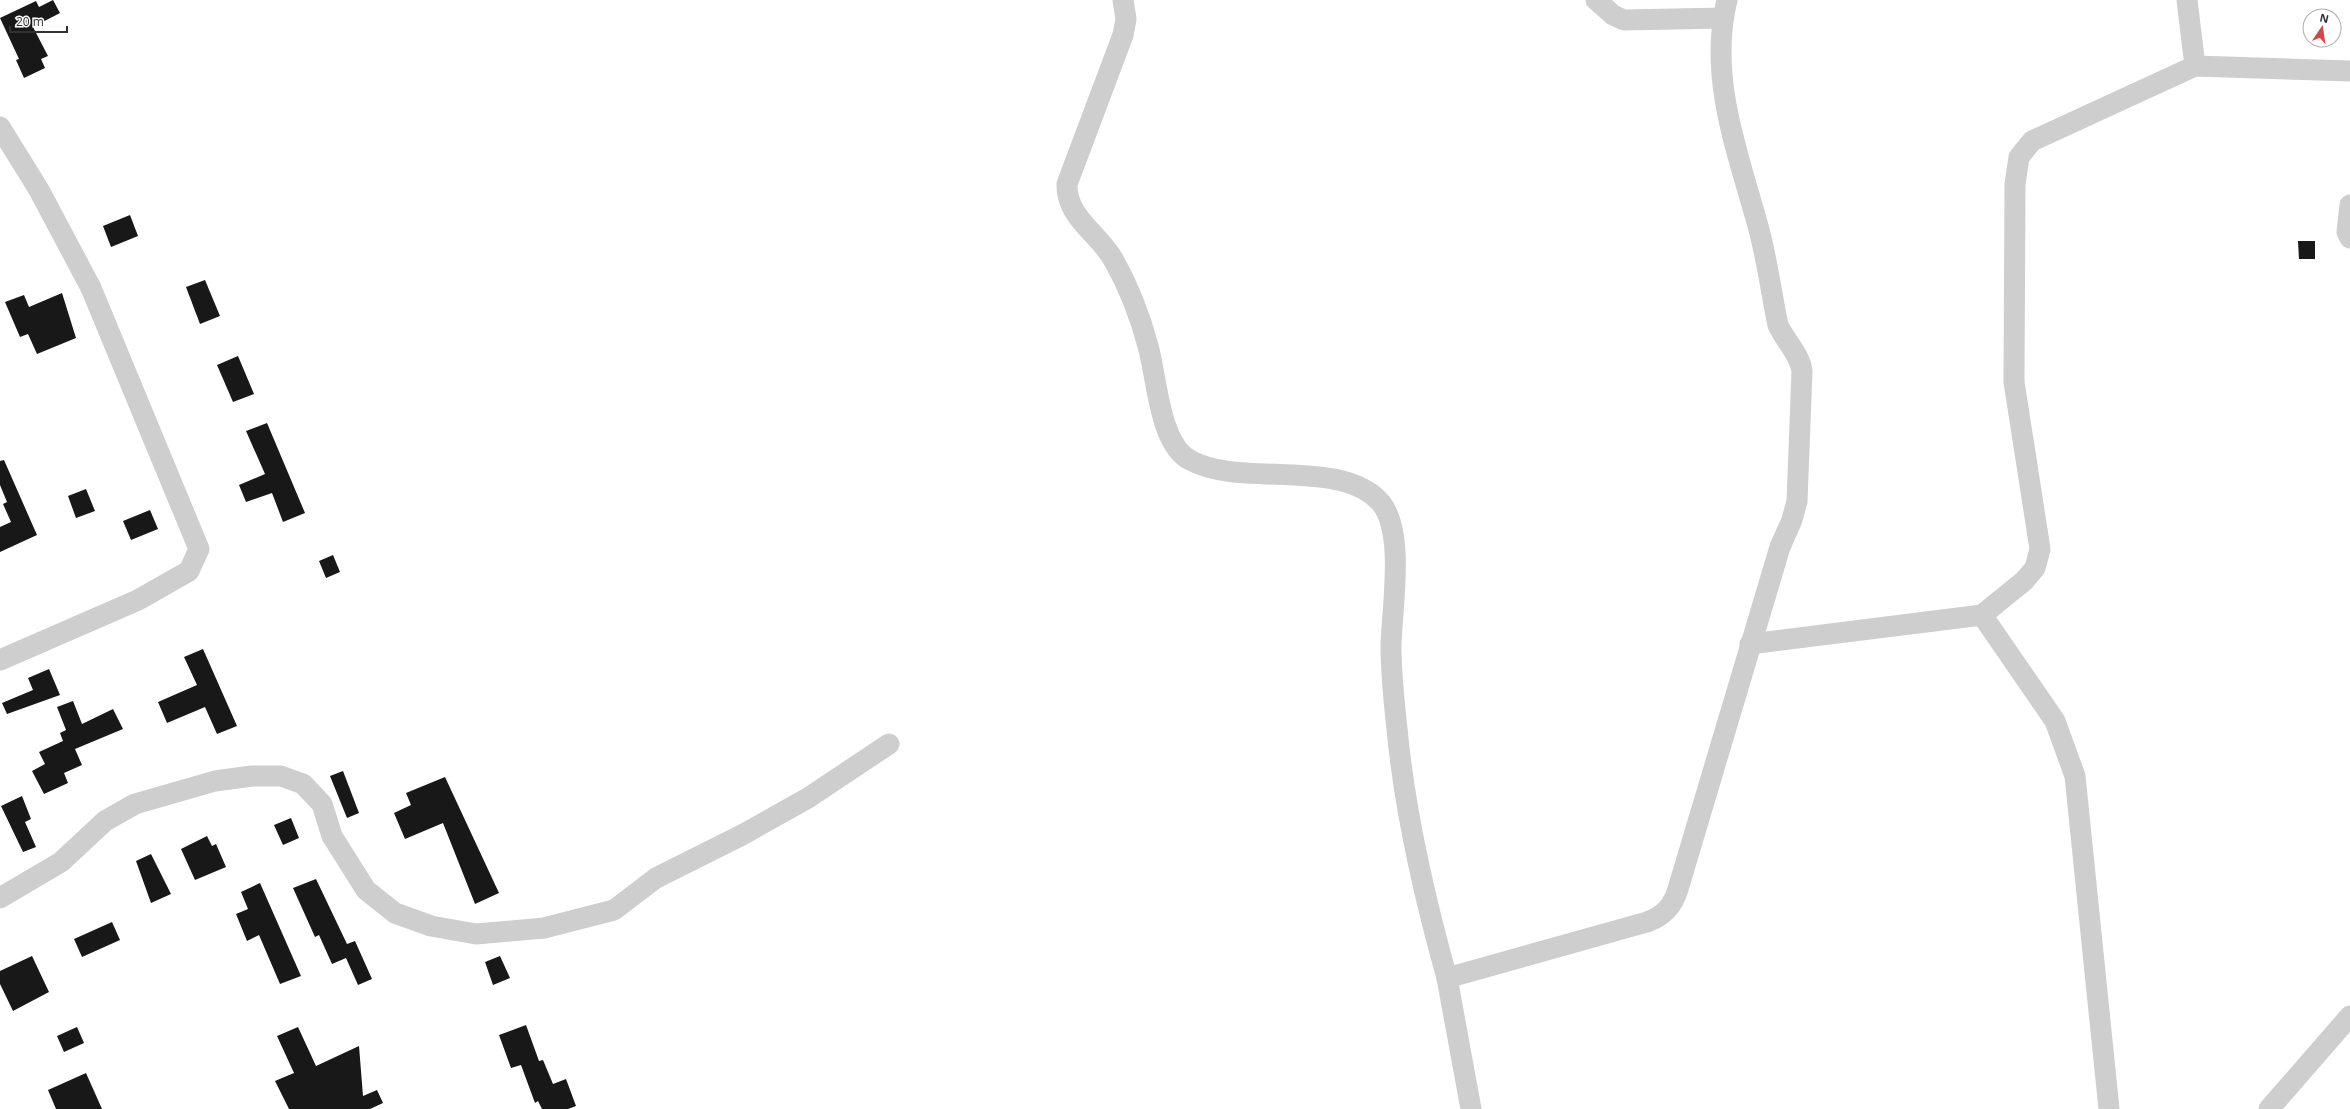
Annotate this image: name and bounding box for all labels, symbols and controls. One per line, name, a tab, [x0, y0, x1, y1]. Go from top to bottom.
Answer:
scale bar	[10, 8, 67, 34]
north arrow	[2302, 8, 2342, 48]
text: N	[2318, 9, 2330, 26]
text: 20 m	[16, 13, 44, 30]

